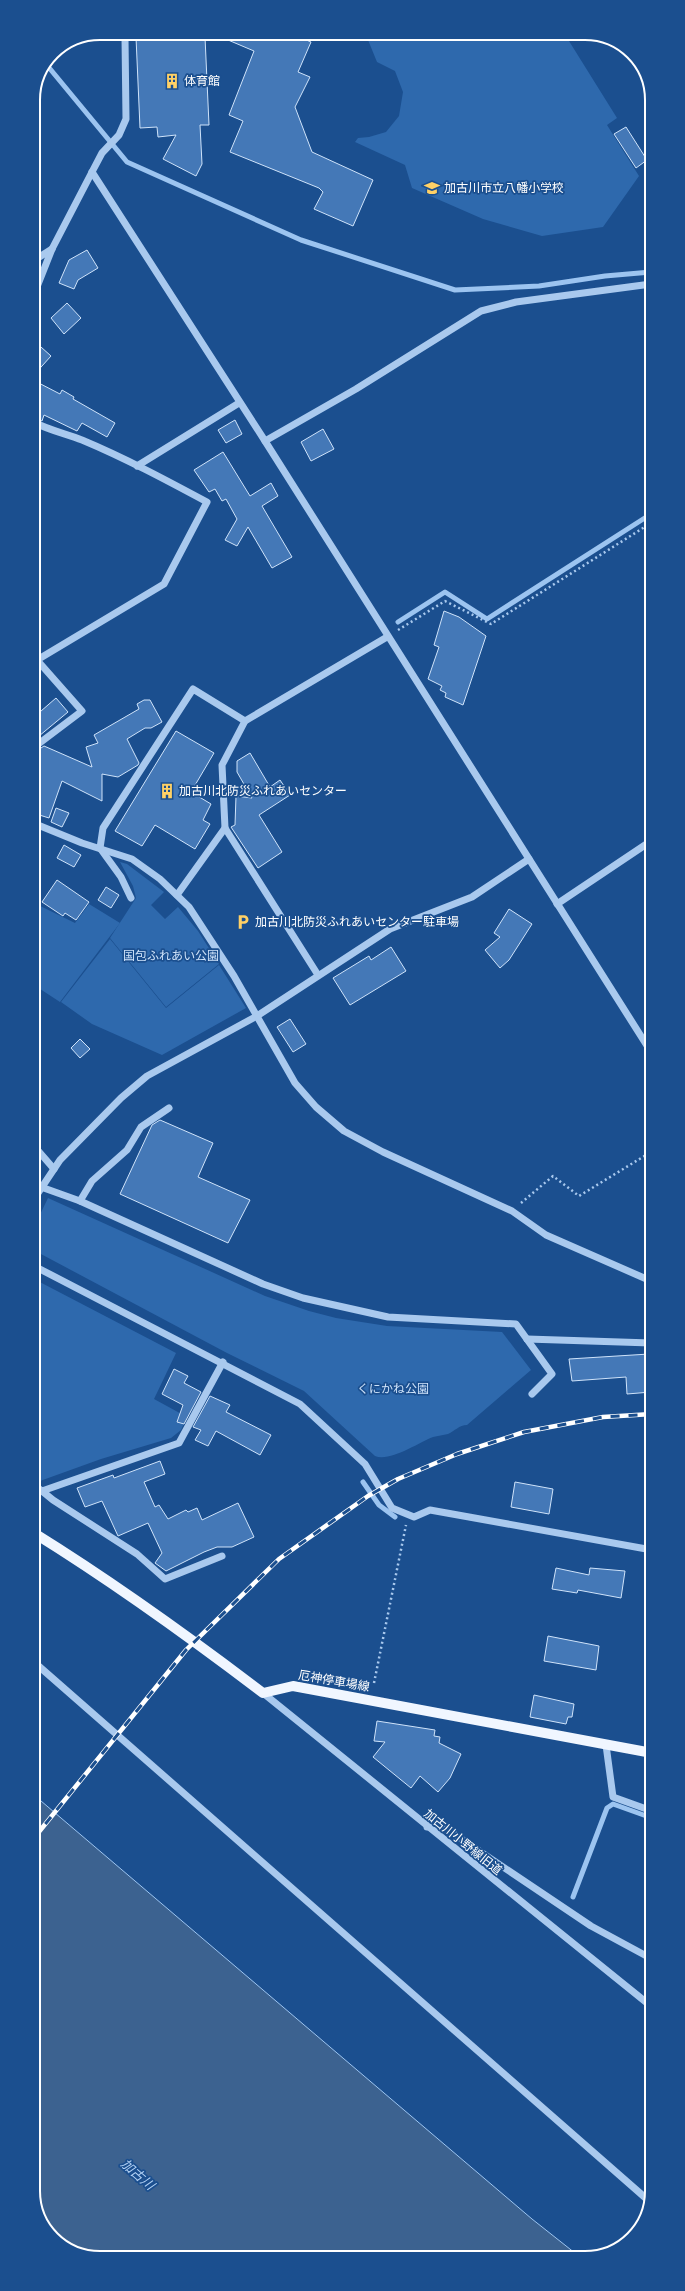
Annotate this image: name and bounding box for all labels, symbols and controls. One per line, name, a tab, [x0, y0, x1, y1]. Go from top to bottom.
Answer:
building icon: 体育館	[163, 72, 181, 90]
place label: 体育館	[184, 73, 220, 88]
school or university icon: 加古川市立八幡小学校	[423, 179, 441, 197]
place label: 加古川市立八幡小学校	[444, 180, 564, 195]
building icon: 加古川北防災ふれあいセンター	[158, 782, 176, 800]
place label: 加古川北防災ふれあいセンター	[179, 783, 347, 798]
parking icon: 加古川北防災ふれあいセンター駐車場	[234, 913, 252, 931]
place label: 加古川北防災ふれあいセンター駐車場	[255, 914, 459, 929]
park label: 国包ふれあい公園	[123, 948, 219, 963]
park label: くにかね公園	[357, 1381, 429, 1396]
street label: 厄神停車場線	[297, 1667, 371, 1694]
street label: 加古川小野線旧道	[421, 1806, 505, 1878]
water label: 加古川	[118, 2155, 159, 2194]

